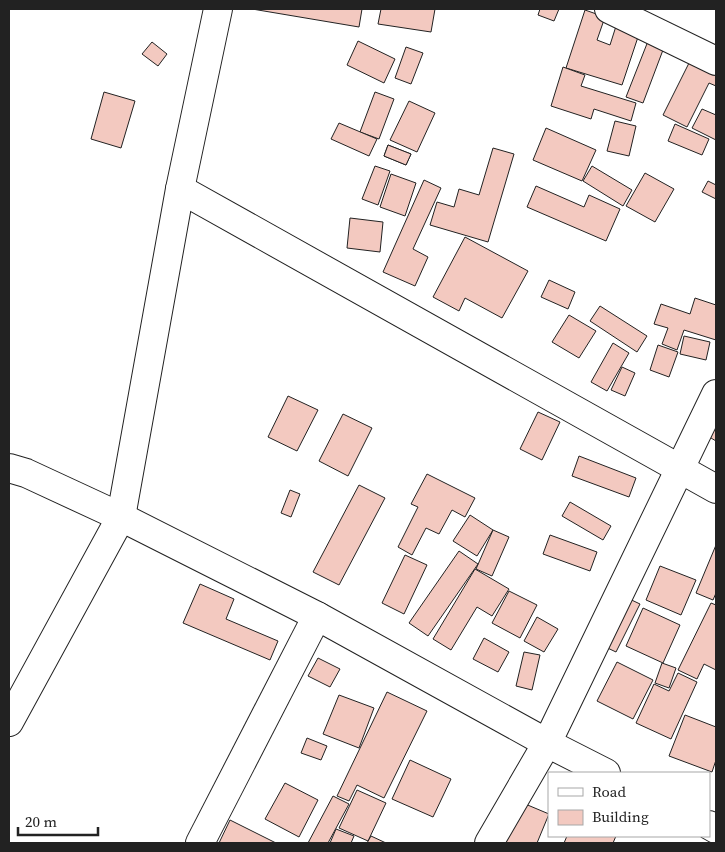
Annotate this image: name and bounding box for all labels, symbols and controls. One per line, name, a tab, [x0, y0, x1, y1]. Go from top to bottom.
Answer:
legend	[548, 772, 710, 837]
text: Road	[592, 781, 626, 802]
scale bar	[18, 804, 98, 836]
text: Building	[592, 806, 649, 827]
text: 20 m	[25, 811, 57, 832]

